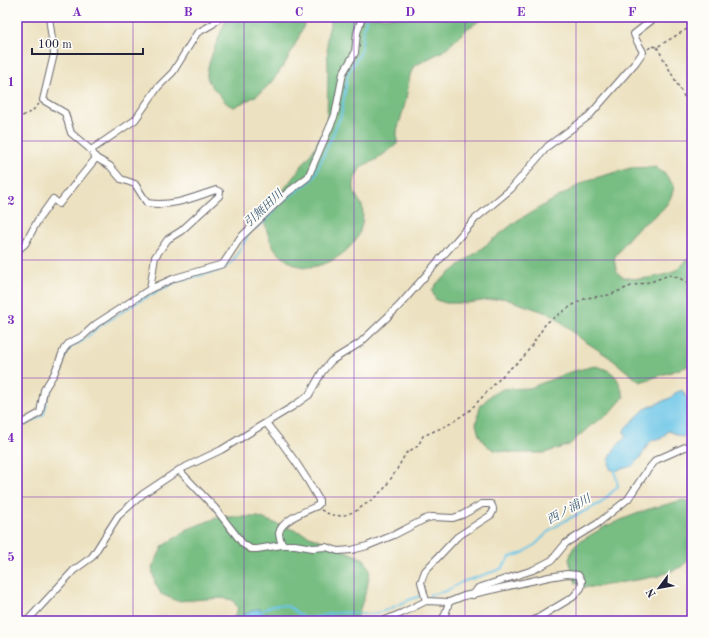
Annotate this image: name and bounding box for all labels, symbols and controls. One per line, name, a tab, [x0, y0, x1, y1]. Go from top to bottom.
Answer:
text: A	[72, 6, 82, 19]
text: B	[183, 6, 193, 19]
text: C	[295, 6, 303, 19]
text: D	[405, 6, 415, 19]
text: E	[517, 6, 526, 19]
text: F	[628, 6, 637, 19]
scale bar	[32, 30, 143, 56]
text: 100 m	[38, 39, 72, 51]
text: 1	[7, 76, 15, 89]
water label: 引無田川	[241, 185, 287, 230]
text: 2	[7, 195, 15, 208]
text: 3	[7, 314, 15, 327]
text: 4	[7, 432, 15, 445]
water label: 西ノ浦川	[544, 490, 595, 527]
text: 5	[7, 551, 15, 564]
north arrow	[639, 568, 679, 608]
text: N	[645, 586, 659, 599]

